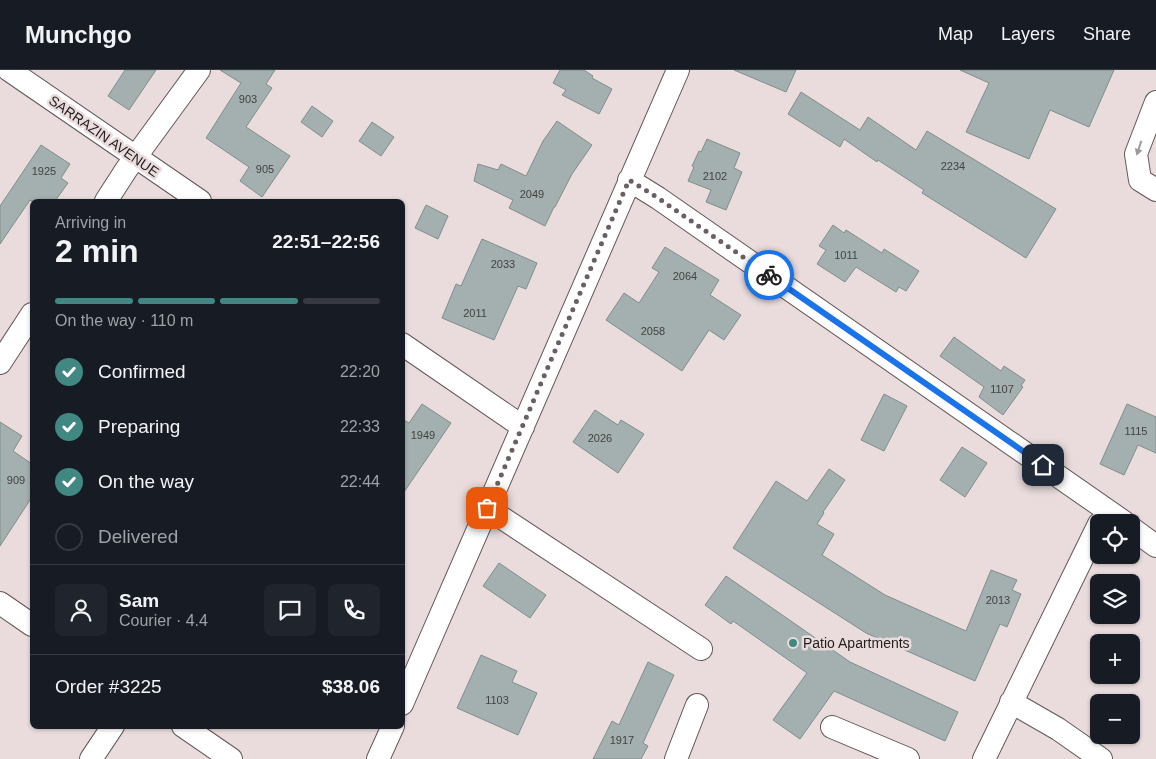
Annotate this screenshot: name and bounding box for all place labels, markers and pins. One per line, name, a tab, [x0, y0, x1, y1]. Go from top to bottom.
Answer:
pin	[1022, 444, 1064, 486]
pin	[466, 487, 508, 529]
place label: Patio Apartments	[803, 635, 910, 651]
marker: Patio Apartments	[787, 637, 799, 649]

